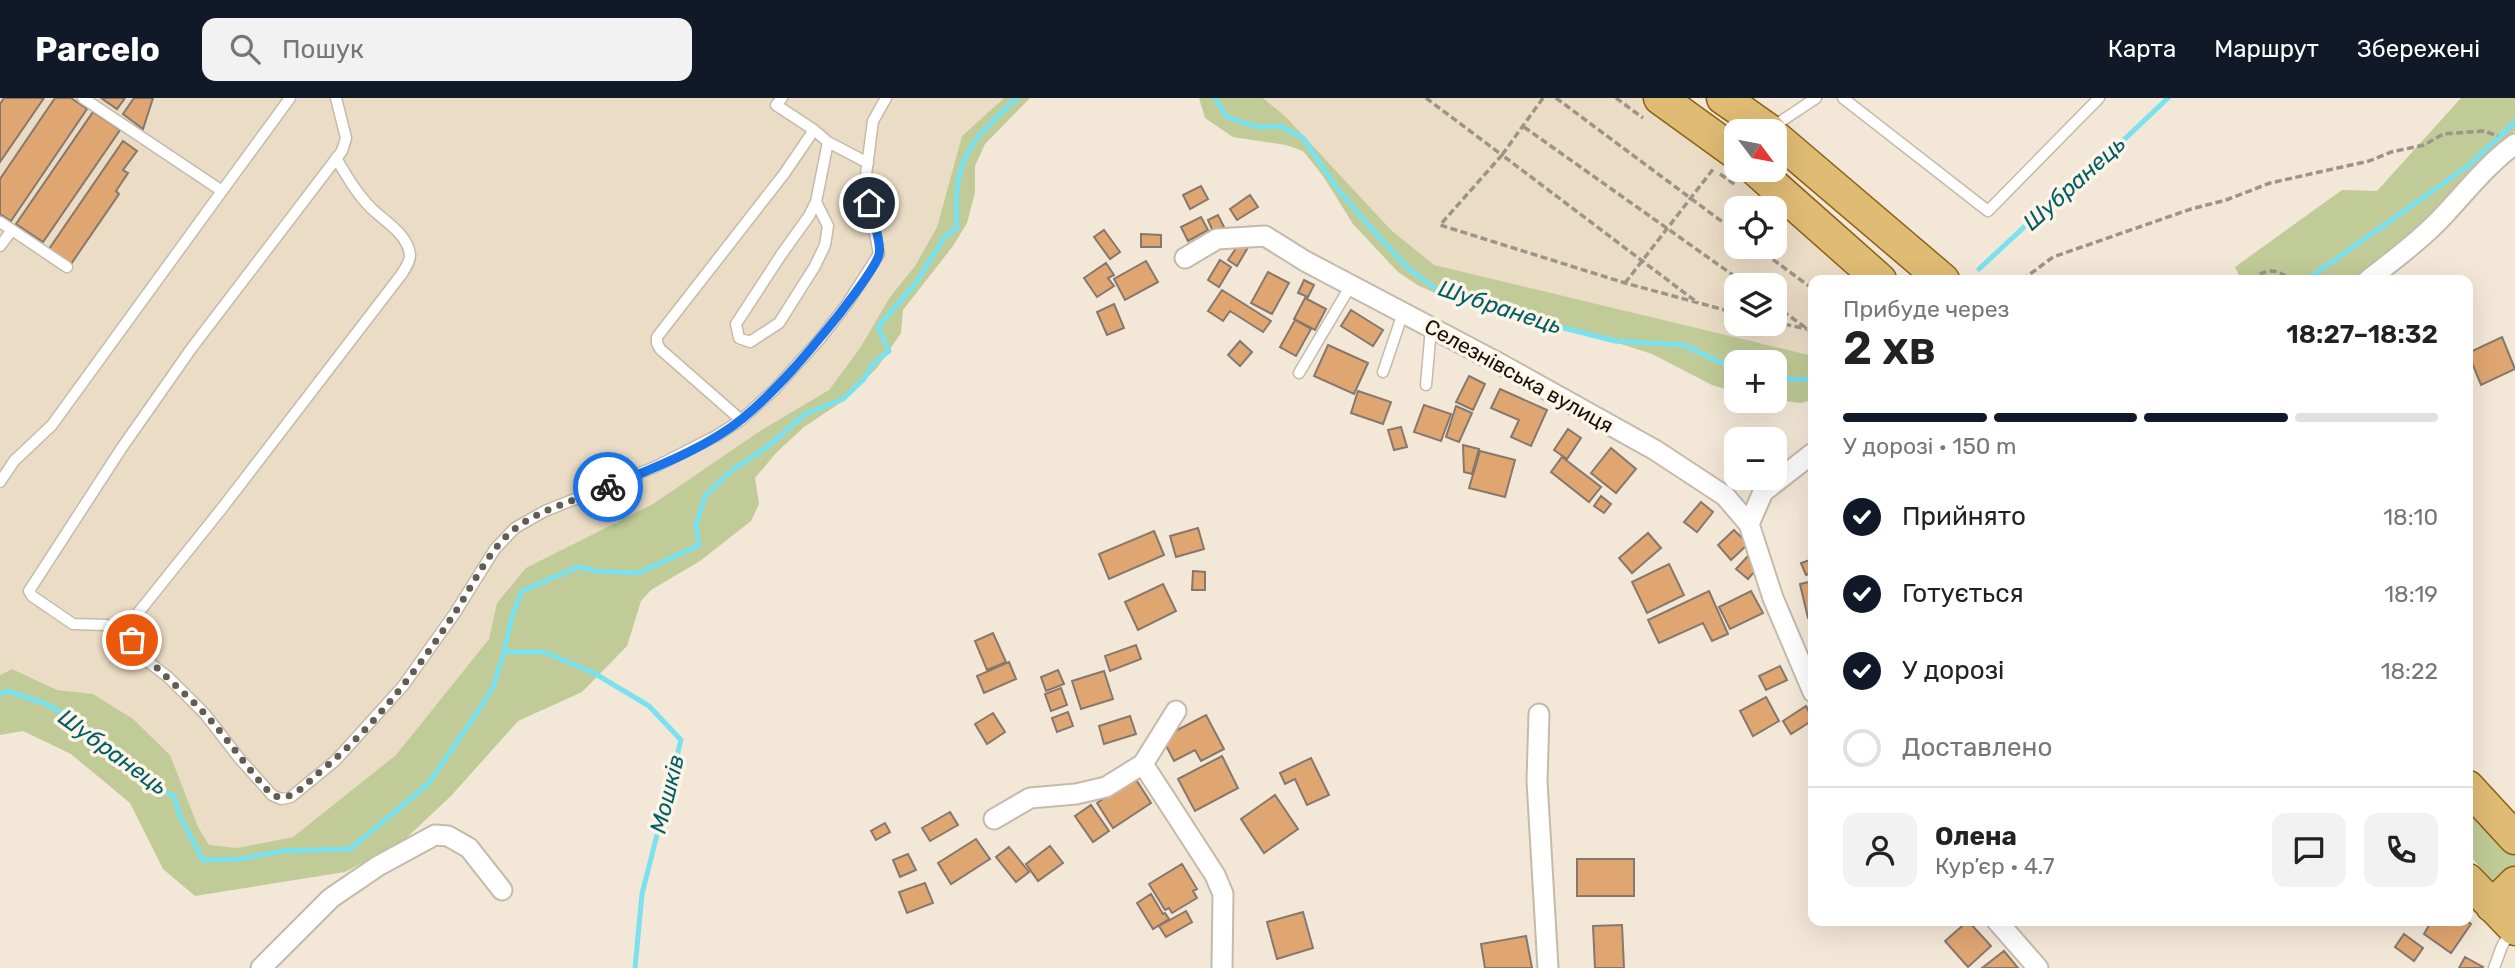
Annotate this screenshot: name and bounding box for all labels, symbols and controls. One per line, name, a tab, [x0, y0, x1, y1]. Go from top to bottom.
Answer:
search box	[202, 18, 692, 81]
text: Parcelo	[35, 30, 160, 69]
icon: search	[226, 30, 264, 68]
text: Пошук	[282, 34, 364, 65]
text: Карта	[2108, 35, 2176, 63]
text: Маршрут	[2214, 35, 2319, 63]
text: Збережені	[2357, 35, 2480, 63]
north arrow	[1724, 119, 1787, 182]
map controls	[1724, 119, 1787, 490]
water label: Шубранець	[2017, 130, 2131, 236]
pin	[839, 173, 899, 233]
icon: home	[850, 184, 888, 222]
button: locate	[1724, 196, 1787, 259]
button: layers	[1724, 273, 1787, 336]
water label: Шубранець	[1435, 274, 1565, 340]
text: Прибуде через	[1843, 295, 2009, 323]
street label: Селезнівська вулиця	[1420, 313, 1618, 438]
text: 18:27–18:32	[2286, 319, 2438, 350]
text: 2 хв	[1843, 321, 1936, 376]
button: +	[1724, 350, 1787, 413]
button: −	[1724, 427, 1787, 490]
text: У дорозі · 150 m	[1843, 432, 2017, 460]
courier	[573, 452, 643, 522]
icon: bike	[589, 468, 627, 506]
icon: check	[1843, 498, 1881, 536]
text: Прийнято	[1902, 501, 2026, 532]
text: 18:10	[2383, 503, 2438, 531]
icon: check	[1843, 575, 1881, 613]
text: Готується	[1902, 578, 2024, 609]
text: 18:19	[2384, 580, 2438, 608]
pin	[102, 610, 162, 670]
icon: bag	[113, 621, 151, 659]
icon: check	[1843, 652, 1881, 690]
text: У дорозі	[1902, 655, 2004, 686]
text: 18:22	[2381, 657, 2438, 685]
water label: Шубранець	[53, 703, 173, 801]
text: Доставлено	[1902, 732, 2052, 763]
water label: Мошків	[644, 752, 690, 836]
button: person	[1843, 813, 1917, 887]
button: chat	[2272, 813, 2346, 887]
button: phone	[2364, 813, 2438, 887]
text: Олена	[1935, 821, 2017, 852]
text: Кур’єр · 4.7	[1935, 852, 2055, 880]

